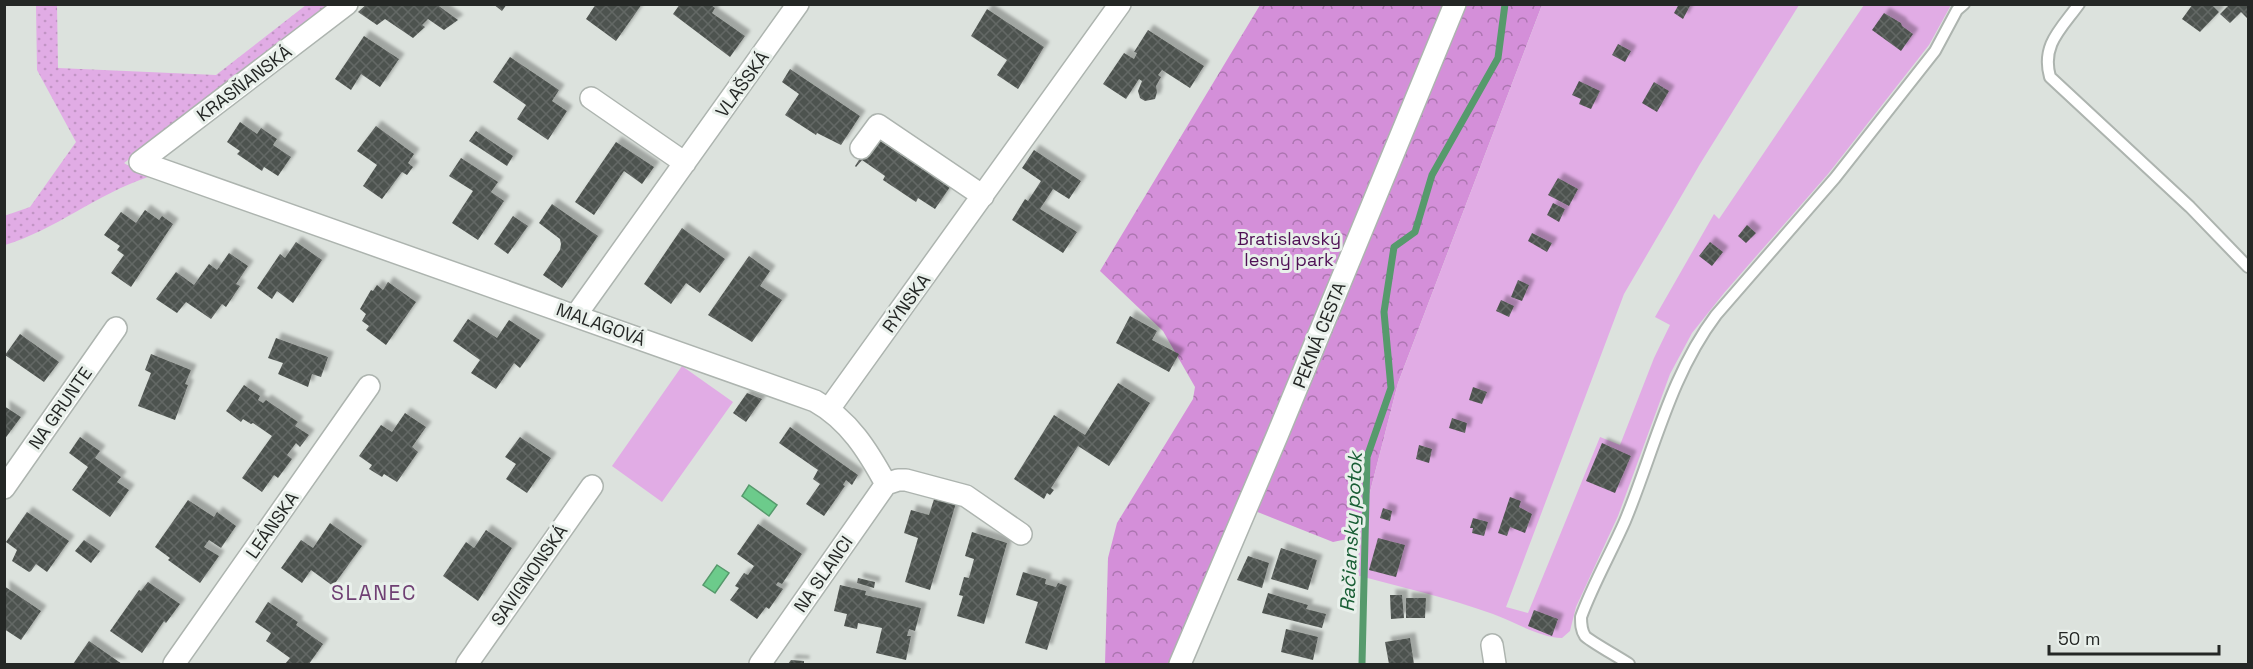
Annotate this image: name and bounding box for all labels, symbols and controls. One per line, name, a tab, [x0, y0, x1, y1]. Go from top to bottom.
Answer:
street label: KRASŇANSKÁ	[192, 40, 296, 126]
street label: VLAŠSKÁ	[710, 46, 774, 122]
park label: Bratislavský lesný park	[1237, 227, 1341, 271]
street label: RÝNSKA	[877, 269, 935, 337]
street label: PEKNÁ CESTA	[1287, 279, 1351, 391]
street label: MALAGOVÁ	[553, 297, 649, 351]
street label: NA GRUNTE	[23, 362, 97, 454]
water label: Račiansky potok	[1334, 449, 1368, 613]
street label: LEÁNSKA	[241, 487, 303, 563]
street label: SAVIGNONSKÁ	[486, 520, 572, 630]
street label: NA SLANCI	[788, 531, 858, 617]
district label: SLANEC	[331, 579, 417, 606]
scale bar	[2049, 618, 2218, 656]
text: 50 m	[2058, 627, 2100, 650]

